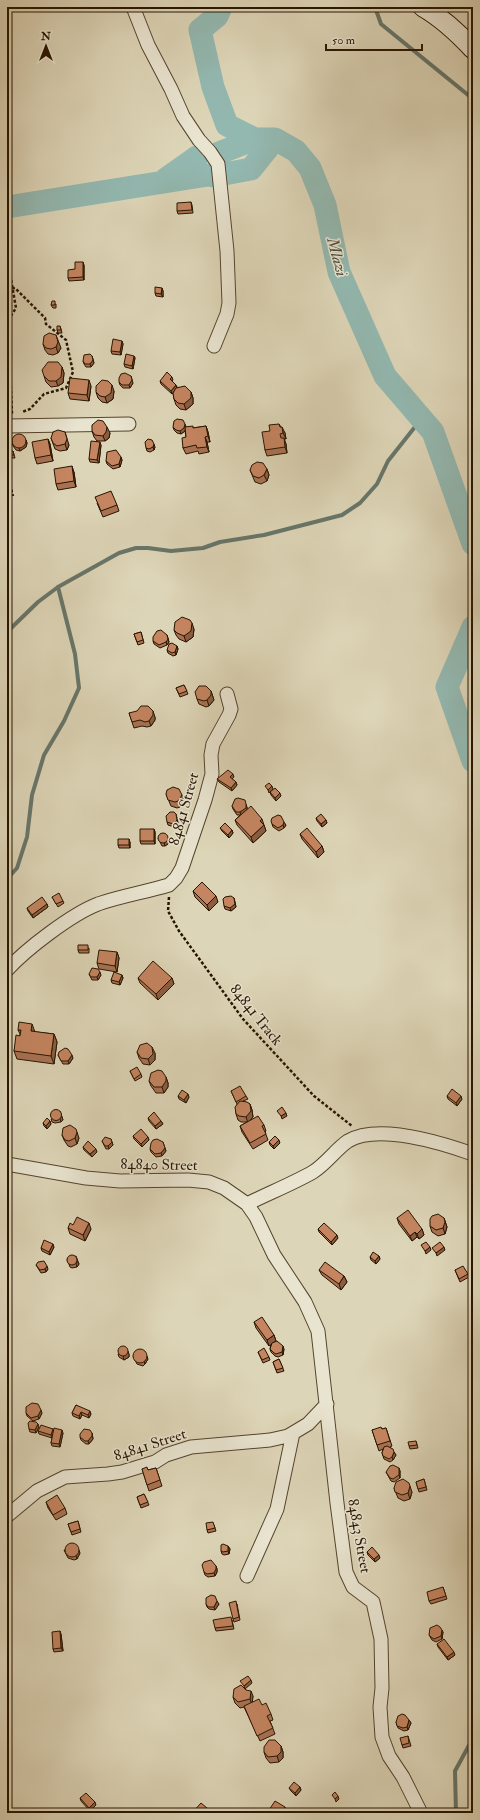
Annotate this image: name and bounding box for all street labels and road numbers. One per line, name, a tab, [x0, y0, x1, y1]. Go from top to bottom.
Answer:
street label: 84841 Street	[165, 770, 203, 848]
street label: 84841 Track	[226, 981, 286, 1049]
street label: 84840 Street	[120, 1155, 198, 1175]
street label: 84841 Street	[111, 1424, 189, 1466]
street label: 84843 Street	[343, 1497, 375, 1575]

